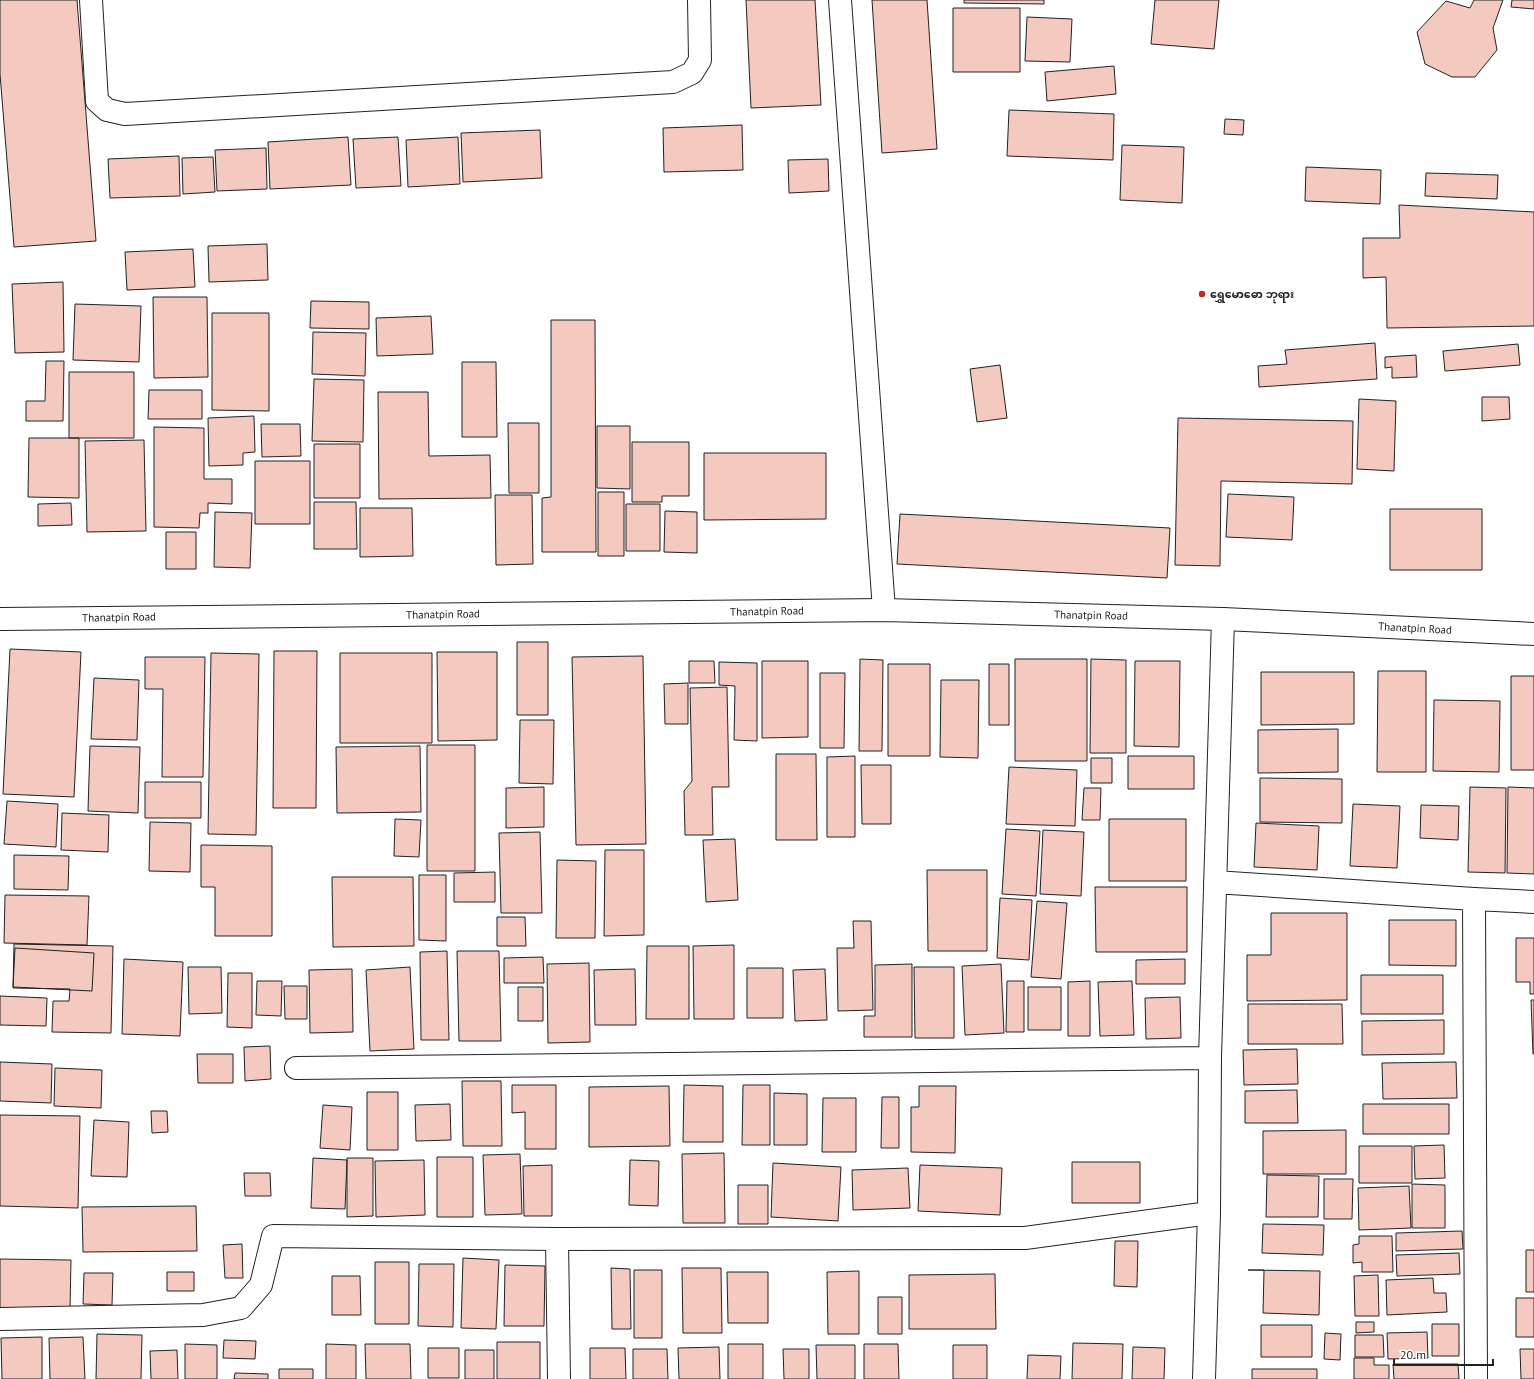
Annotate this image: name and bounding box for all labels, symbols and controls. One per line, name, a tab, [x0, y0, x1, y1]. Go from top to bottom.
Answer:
place label: ရွှေမောဓော ဘုရား	[1210, 287, 1294, 304]
marker: ရွှေမောဓော ဘုရား	[1197, 289, 1207, 299]
street label: Thanatpin Road	[730, 603, 804, 619]
street label: Thanatpin Road	[406, 606, 480, 622]
street label: Thanatpin Road	[1054, 607, 1128, 623]
street label: Thanatpin Road	[82, 609, 156, 625]
street label: Thanatpin Road	[1378, 619, 1452, 637]
scale bar	[1394, 1341, 1493, 1367]
text: 20 m	[1400, 1347, 1426, 1362]

